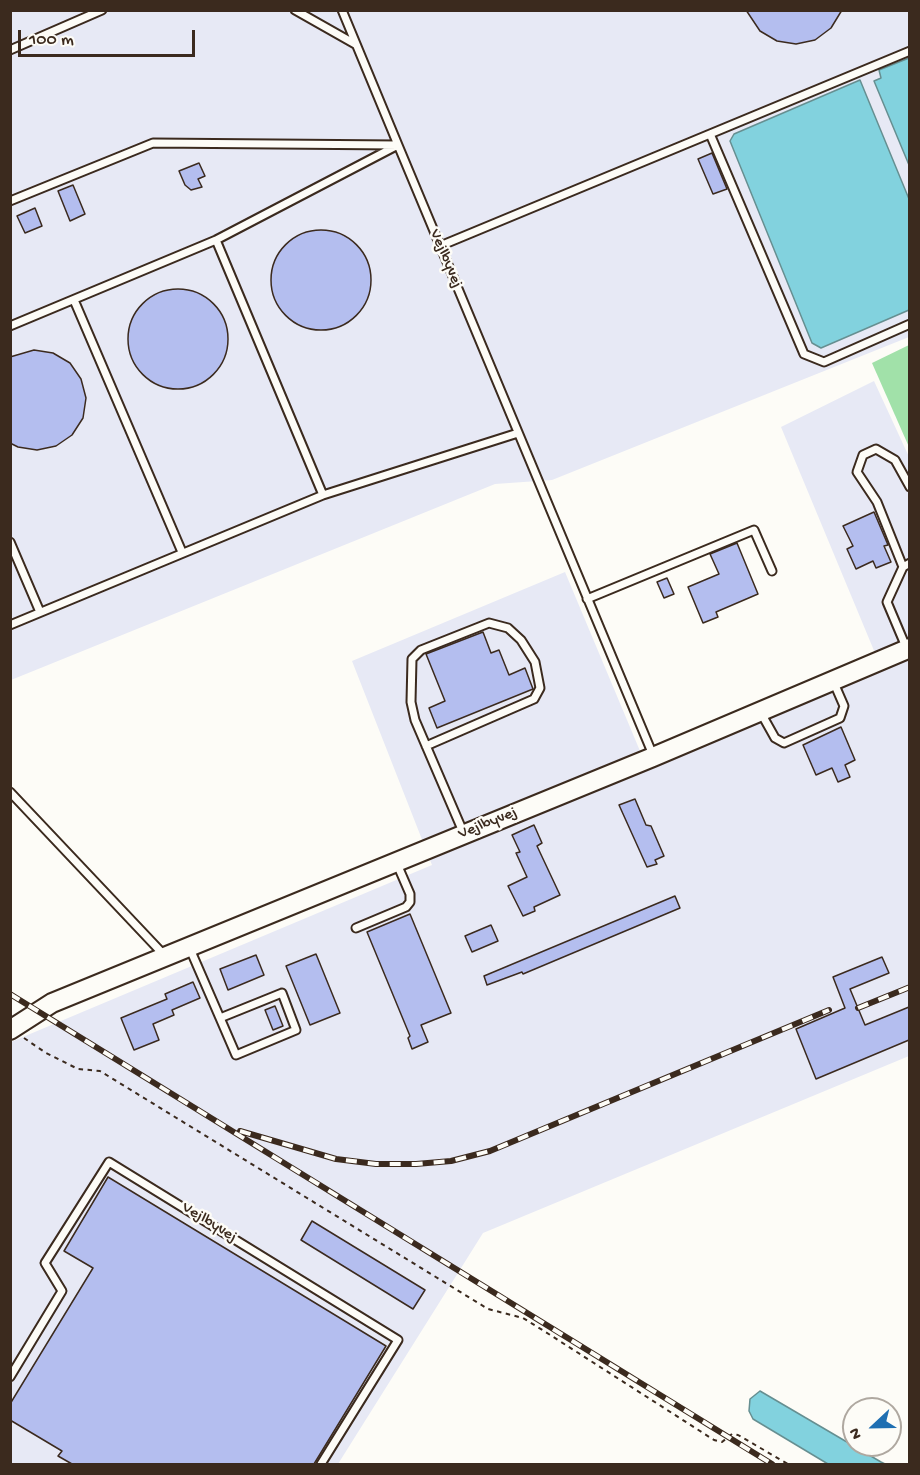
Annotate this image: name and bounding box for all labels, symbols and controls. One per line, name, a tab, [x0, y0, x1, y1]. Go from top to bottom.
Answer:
scale bar	[21, 18, 198, 56]
text: 100 m	[29, 30, 74, 51]
street label: Vejlbyvej	[424, 227, 466, 291]
street label: Vejlbyvej	[456, 804, 520, 844]
street label: Vejlbyvej	[178, 1199, 240, 1247]
north arrow	[842, 1397, 902, 1457]
text: N	[846, 1425, 867, 1442]

